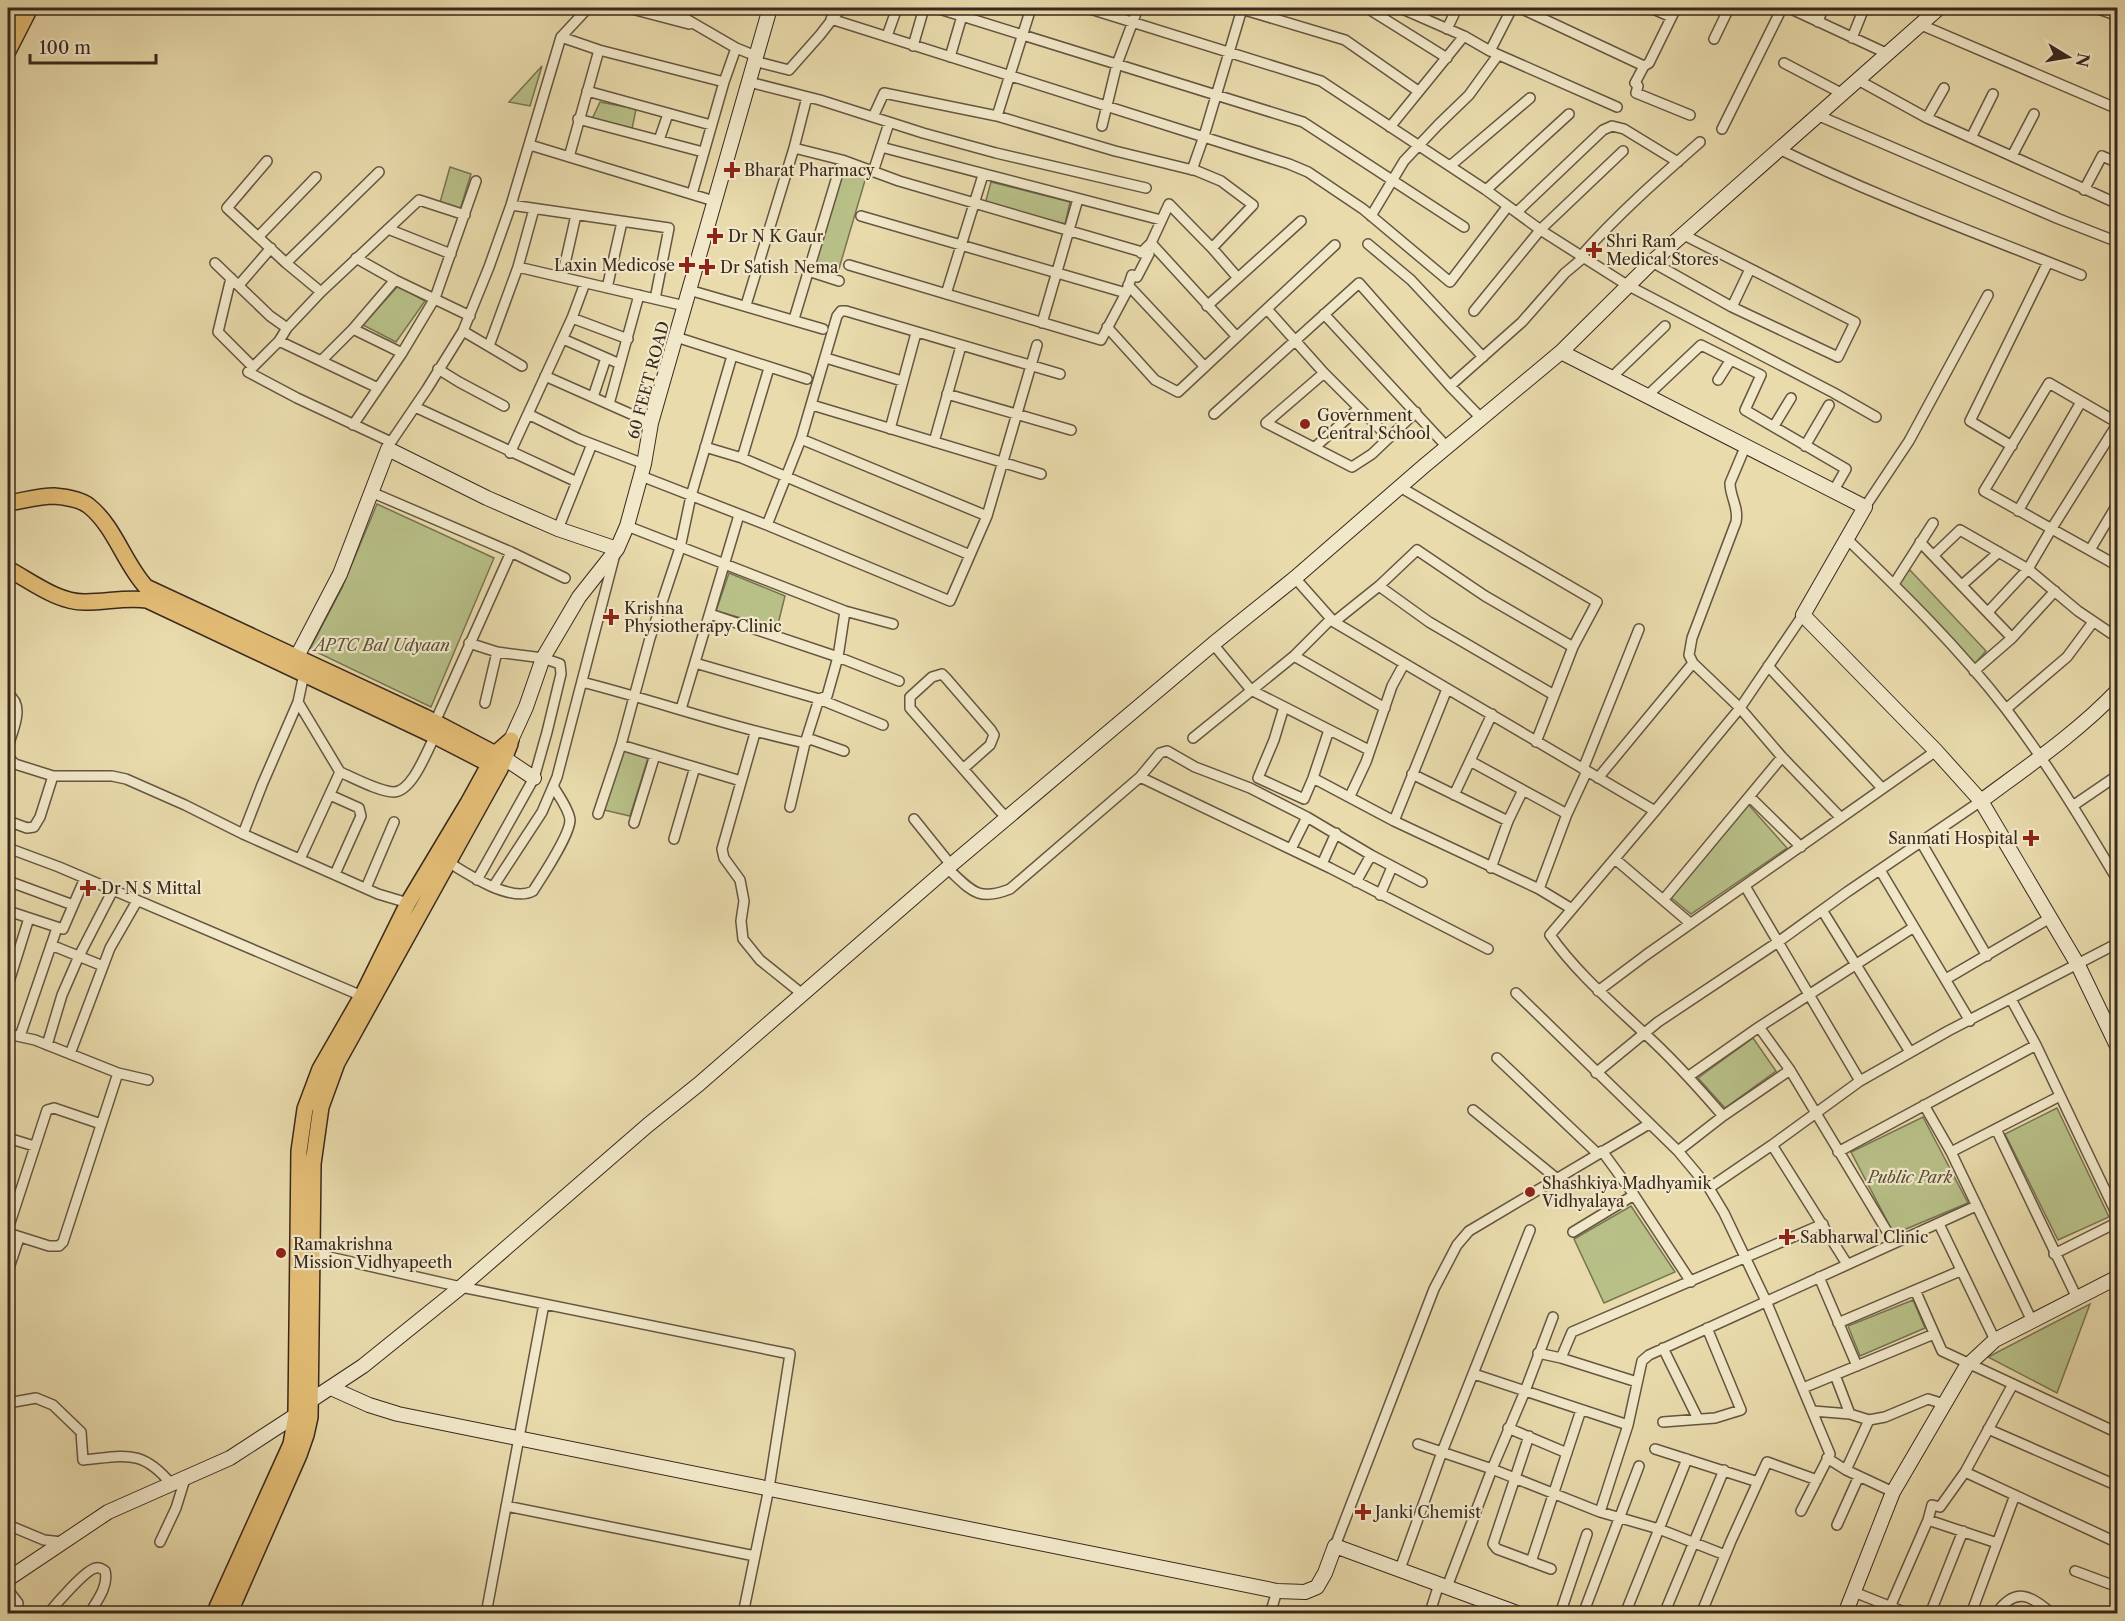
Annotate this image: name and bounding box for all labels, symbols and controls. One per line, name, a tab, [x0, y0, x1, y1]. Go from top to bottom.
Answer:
scale bar	[30, 27, 156, 65]
north arrow	[2038, 27, 2098, 87]
text: 100 m	[39, 37, 91, 59]
text: N	[2072, 51, 2094, 69]
place label: Bharat Pharmacy	[744, 160, 876, 180]
marker: Bharat Pharmacy	[725, 163, 739, 177]
place label: Dr N K Gaur	[728, 226, 824, 246]
marker: Dr N K Gaur	[706, 227, 724, 245]
place label: Shri Ram Medical Stores	[1606, 231, 1719, 269]
marker: Shri Ram Medical Stores	[1587, 243, 1601, 257]
place label: Laxin Medicose	[554, 255, 675, 275]
place label: Dr Satish Nema	[720, 257, 839, 277]
marker: Laxin Medicose	[680, 258, 694, 272]
marker: Dr Satish Nema	[698, 258, 716, 276]
street label: 60 FEET ROAD	[623, 319, 673, 441]
place label: Government Central School	[1317, 405, 1431, 443]
marker: Government Central School	[1298, 417, 1312, 431]
place label: Krishna Physiotherapy Clinic	[624, 598, 782, 636]
marker: Krishna Physiotherapy Clinic	[602, 608, 620, 626]
park label: APTC Bal Udyaan	[311, 635, 450, 655]
place label: Sanmati Hospital	[1888, 828, 2018, 848]
marker: Sanmati Hospital	[2022, 829, 2040, 847]
place label: Dr N S Mittal	[101, 878, 202, 898]
marker: Dr N S Mittal	[79, 879, 97, 897]
park label: Public Park	[1866, 1167, 1953, 1187]
place label: Shashkiya Madhyamik Vidhyalaya	[1541, 1173, 1712, 1211]
marker: Shashkiya Madhyamik Vidhyalaya	[1523, 1185, 1537, 1199]
place label: Sabharwal Clinic	[1800, 1227, 1928, 1247]
marker: Sabharwal Clinic	[1778, 1228, 1796, 1246]
place label: Ramakrishna Mission Vidhyapeeth	[293, 1234, 452, 1272]
marker: Ramakrishna Mission Vidhyapeeth	[274, 1246, 288, 1260]
place label: Janki Chemist	[1372, 1502, 1481, 1522]
marker: Janki Chemist	[1356, 1505, 1370, 1519]

